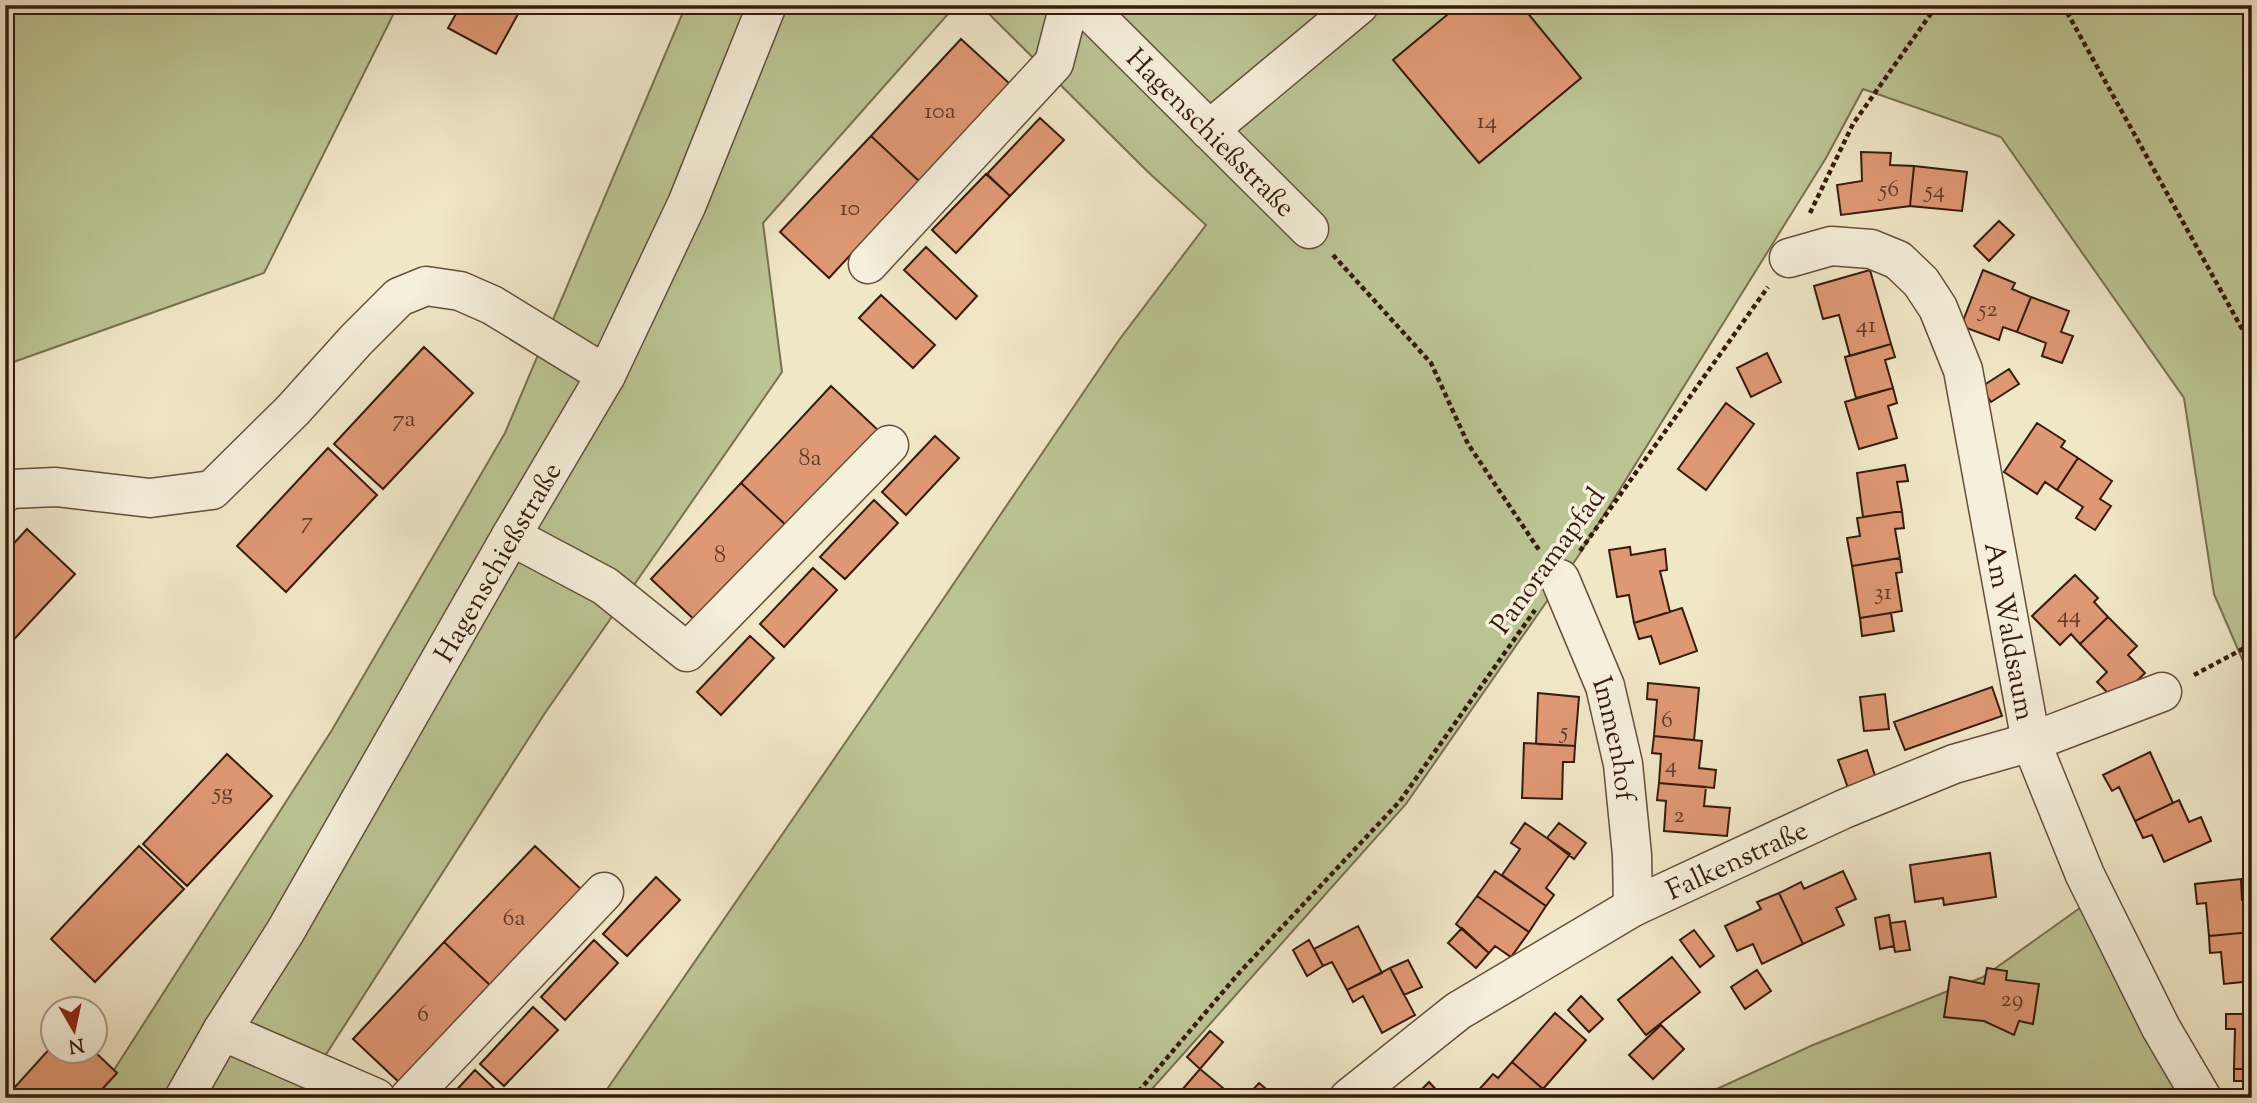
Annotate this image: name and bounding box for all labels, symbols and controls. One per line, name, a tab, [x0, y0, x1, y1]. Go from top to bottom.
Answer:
street label: Hagenschießstraße	[1115, 40, 1303, 228]
house number: 10a	[924, 95, 956, 129]
house number: 14	[1477, 105, 1497, 139]
house number: 56	[1877, 173, 1899, 207]
house number: 54	[1923, 174, 1945, 208]
house number: 10	[840, 192, 860, 226]
house number: 52	[1976, 293, 1998, 327]
house number: 41	[1856, 309, 1876, 343]
house number: 7a	[392, 403, 416, 437]
house number: 8a	[798, 442, 822, 476]
street label: Hagenschießstraße	[426, 456, 573, 671]
street label: Panoramapfad	[1483, 480, 1616, 643]
house number: 7	[301, 505, 313, 539]
house number: 8	[714, 539, 726, 573]
street label: Am Waldsaum	[1972, 539, 2044, 724]
house number: 31	[1874, 576, 1892, 610]
house number: 44	[2057, 599, 2081, 633]
street label: Immenhof	[1580, 671, 1644, 804]
house number: 6	[1661, 704, 1673, 738]
house number: 5	[1558, 715, 1568, 749]
house number: 4	[1665, 749, 1677, 783]
house number: 5g	[211, 776, 233, 810]
house number: 2	[1673, 799, 1685, 833]
street label: Falkenstraße	[1660, 811, 1815, 912]
house number: 6a	[503, 902, 526, 936]
house number: 29	[2001, 983, 2023, 1017]
north arrow	[38, 995, 108, 1064]
house number: 6	[417, 998, 429, 1032]
text: N	[67, 1030, 86, 1059]

